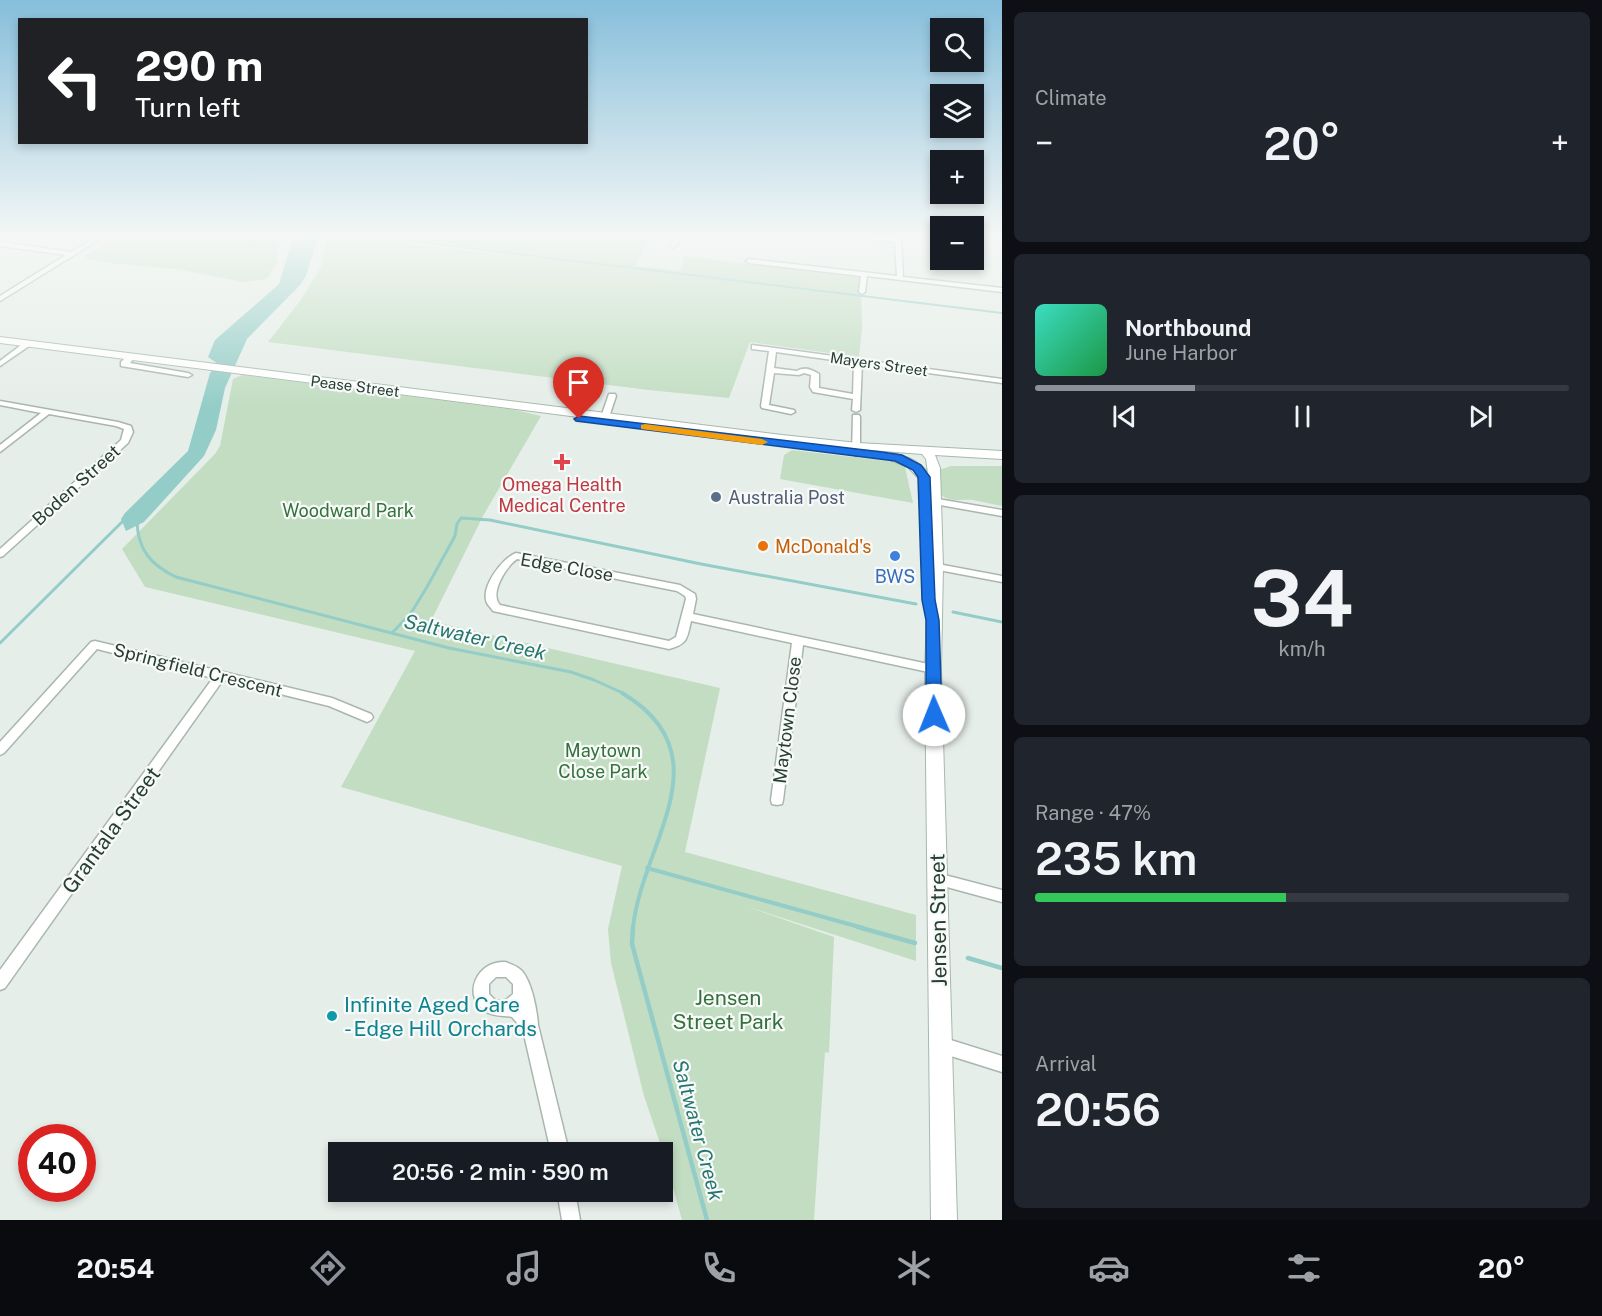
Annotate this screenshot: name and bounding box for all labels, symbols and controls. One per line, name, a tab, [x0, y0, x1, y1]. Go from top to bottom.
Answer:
map controls	[930, 18, 984, 270]
button: search	[930, 18, 984, 72]
text: 290 m	[135, 41, 263, 90]
icon: left	[36, 42, 114, 120]
button: layers	[930, 84, 984, 138]
text: Climate	[1035, 86, 1107, 110]
text: Turn left	[135, 91, 241, 123]
text: 20°	[1263, 117, 1341, 170]
text: −	[1035, 124, 1053, 162]
text: +	[1551, 124, 1569, 162]
button: +	[930, 150, 984, 204]
button: −	[930, 216, 984, 270]
text: Northbound	[1125, 315, 1251, 341]
text: June Harbor	[1125, 341, 1237, 365]
street label: Mayers Street	[829, 349, 929, 379]
pin	[553, 357, 604, 419]
icon: arrive	[562, 366, 595, 399]
street label: Pease Street	[310, 372, 401, 400]
icon: previous	[1108, 400, 1141, 433]
icon: pause	[1286, 400, 1319, 433]
icon: next	[1464, 400, 1497, 433]
street label: Boden Street	[28, 440, 124, 530]
marker: Omega Health Medical Centre	[553, 453, 571, 471]
place label: Omega Health Medical Centre	[498, 474, 626, 516]
place label: Australia Post	[728, 487, 845, 508]
marker: Australia Post	[709, 490, 723, 504]
park label: Woodward Park	[282, 500, 414, 521]
place label: McDonald's	[775, 536, 871, 557]
marker: McDonald's	[756, 539, 770, 553]
street label: Edge Close	[519, 549, 615, 585]
marker: BWS	[888, 549, 902, 563]
text: 34	[1251, 552, 1353, 644]
place label: BWS	[875, 566, 915, 587]
water label: Saltwater Creek	[402, 609, 549, 665]
text: km/h	[1278, 637, 1326, 661]
street label: Springfield Crescent	[111, 639, 285, 701]
street label: Maytown Close	[769, 655, 805, 785]
position arrow	[902, 683, 966, 747]
park label: Maytown Close Park	[558, 740, 648, 782]
street label: Grantala Street	[57, 762, 165, 898]
text: Range · 47%	[1035, 801, 1151, 825]
text: 235 km	[1035, 832, 1198, 885]
street label: Jensen Street	[924, 853, 952, 987]
park label: Jensen Street Park	[672, 985, 784, 1034]
place label: Infinite Aged Care - Edge Hill Orchards	[344, 992, 537, 1041]
marker: Infinite Aged Care - Edge Hill Orchards	[325, 1009, 339, 1023]
text: Arrival	[1035, 1052, 1097, 1076]
water label: Saltwater Creek	[668, 1057, 728, 1203]
text: 20:56	[1035, 1083, 1161, 1136]
speed limit sign: 40	[18, 1124, 96, 1202]
text: 20:56 · 2 min · 590 m	[392, 1159, 609, 1185]
icon: directions	[307, 1247, 349, 1289]
icon: music	[503, 1247, 545, 1289]
icon: phone	[698, 1247, 740, 1289]
icon: climate	[893, 1247, 935, 1289]
icon: car	[1088, 1247, 1130, 1289]
icon: filters	[1283, 1247, 1325, 1289]
text: 20:54	[77, 1252, 154, 1284]
text: 20°	[1478, 1252, 1525, 1284]

